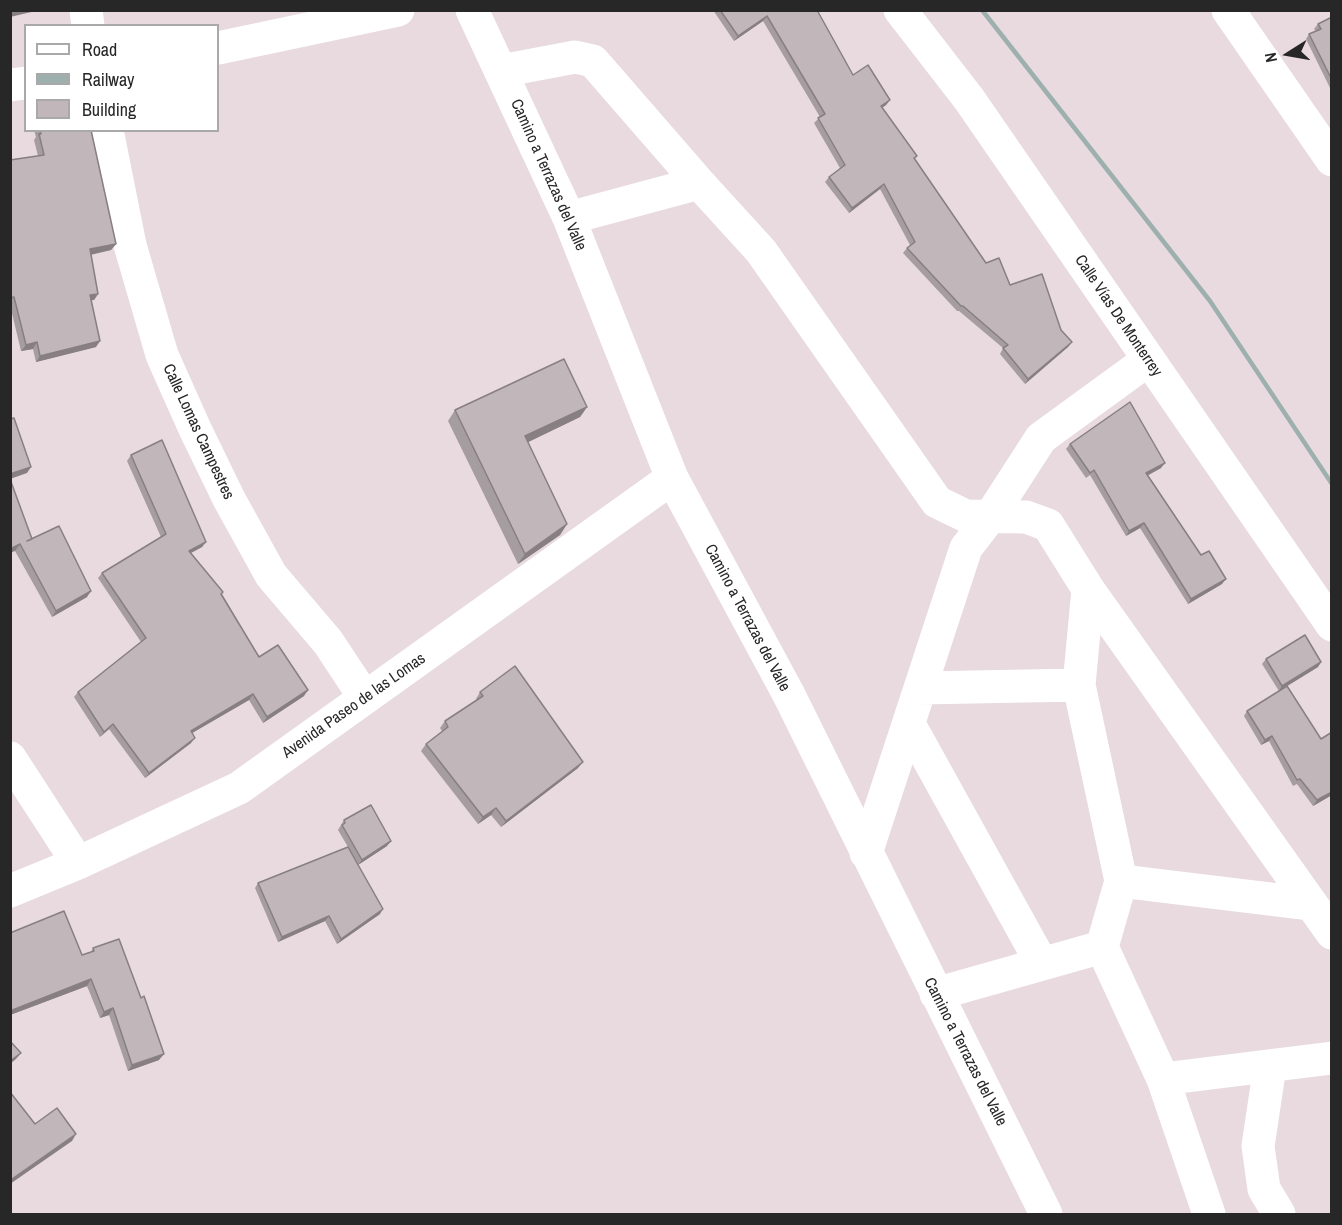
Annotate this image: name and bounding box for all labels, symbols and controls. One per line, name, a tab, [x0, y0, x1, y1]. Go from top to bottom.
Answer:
legend	[24, 24, 219, 132]
north arrow	[1258, 24, 1318, 84]
text: Road	[82, 37, 117, 62]
text: N	[1259, 51, 1282, 64]
text: Railway	[82, 67, 135, 92]
street label: Camino a Terrazas del Valle	[506, 96, 590, 254]
text: Building	[82, 97, 136, 122]
street label: Calle Vías De Monterrey	[1070, 251, 1166, 381]
street label: Calle Lomas Campestres	[158, 361, 238, 503]
street label: Camino a Terrazas del Valle	[700, 541, 794, 695]
street label: Avenida Paseo de las Lomas	[279, 649, 429, 763]
street label: Camino a Terrazas del Valle	[919, 975, 1011, 1129]

